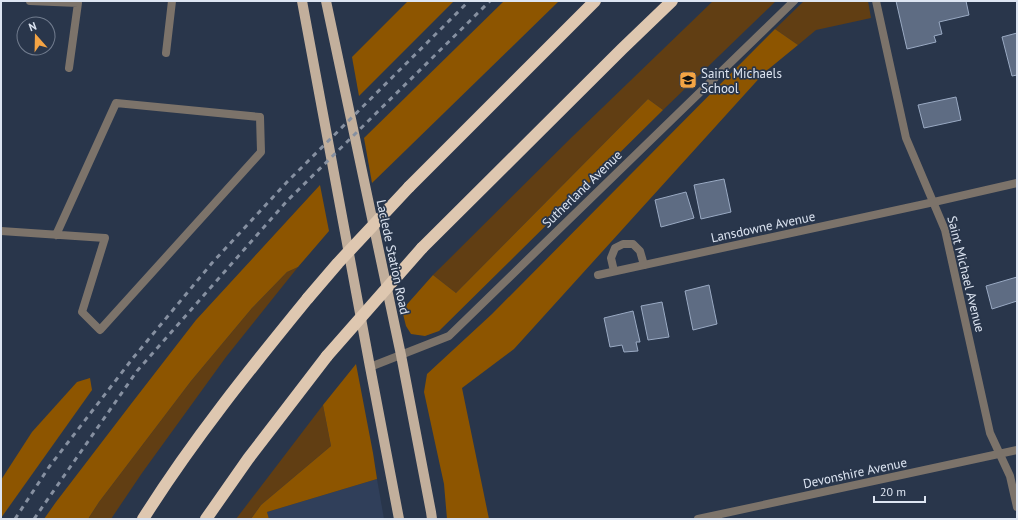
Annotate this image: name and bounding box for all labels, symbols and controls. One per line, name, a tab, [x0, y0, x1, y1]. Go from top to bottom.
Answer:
north arrow	[16, 16, 56, 56]
text: N	[27, 19, 38, 34]
place label: Saint Michaels School	[701, 65, 782, 97]
school or university icon: Saint Michaels School	[678, 70, 698, 90]
street label: Sutherland Avenue	[539, 147, 625, 231]
street label: Laclede Station Road	[373, 198, 413, 316]
street label: Lansdowne Avenue	[709, 208, 817, 246]
street label: Saint Michael Avenue	[943, 214, 989, 334]
street label: Devonshire Avenue	[801, 454, 909, 492]
scale bar	[874, 478, 925, 504]
text: 20 m	[880, 484, 906, 499]

